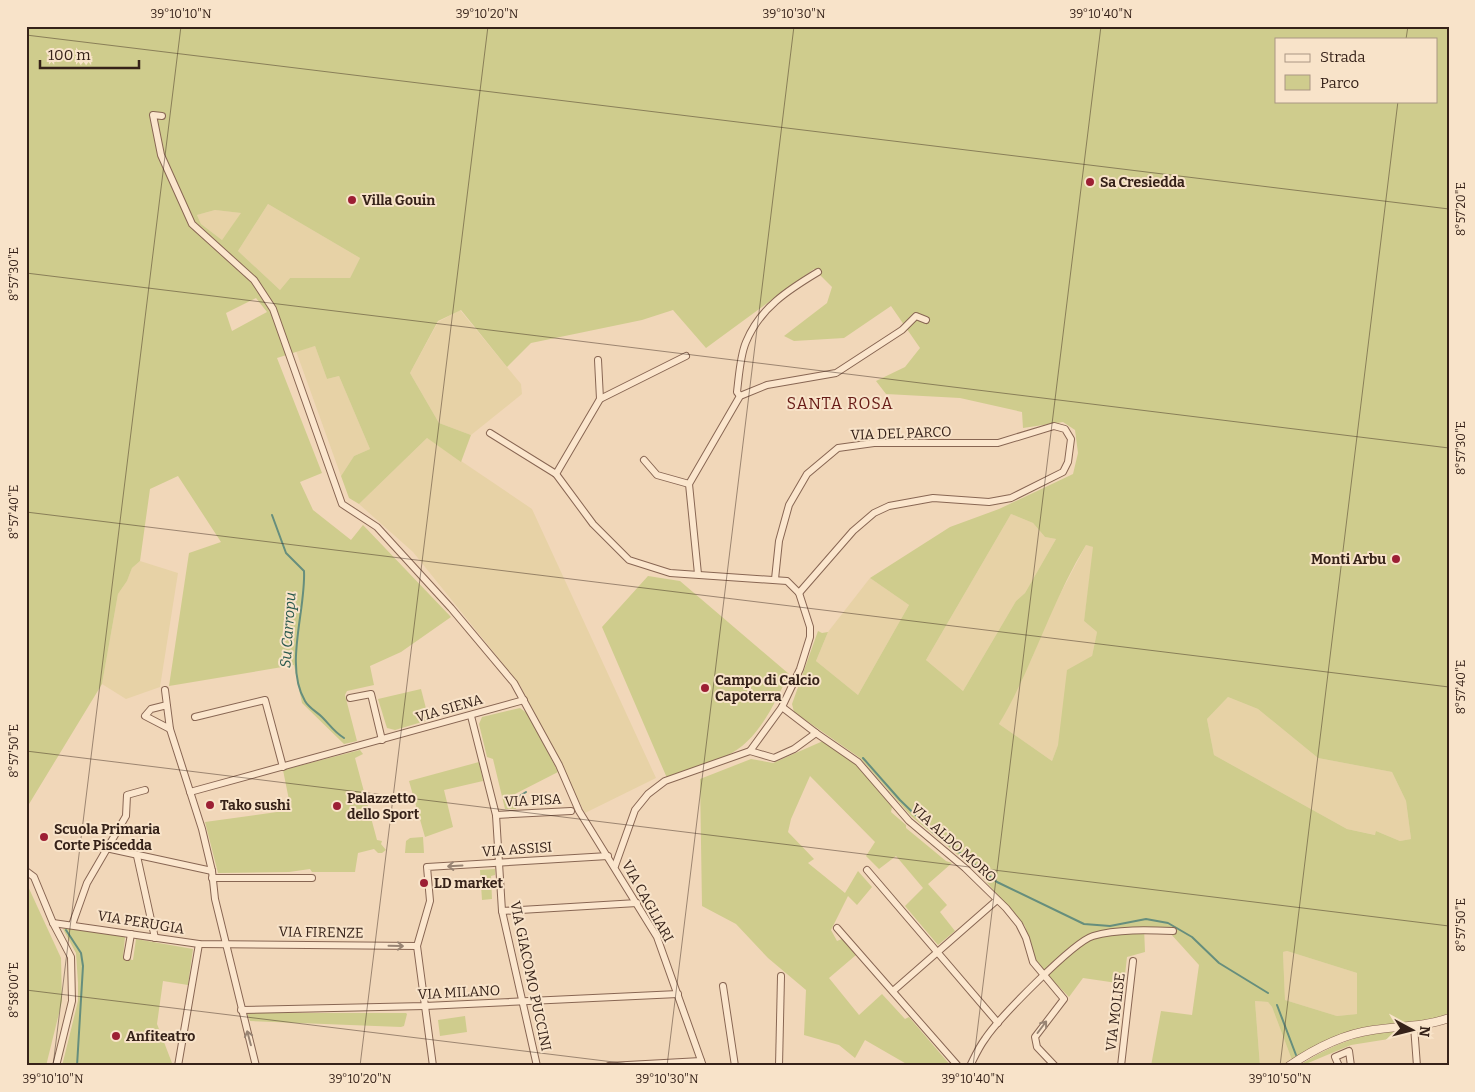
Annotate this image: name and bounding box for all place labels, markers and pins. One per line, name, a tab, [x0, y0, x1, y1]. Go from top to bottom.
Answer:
place label: Sa Cresiedda	[1100, 174, 1185, 191]
marker: Sa Cresiedda	[1084, 176, 1096, 188]
place label: Villa Gouin	[362, 192, 435, 209]
marker: Villa Gouin	[346, 194, 358, 206]
place label: Monti Arbu	[1311, 551, 1386, 568]
marker: Monti Arbu	[1390, 553, 1402, 565]
place label: Campo di Calcio Capoterra	[715, 672, 820, 705]
marker: Campo di Calcio Capoterra	[699, 682, 711, 694]
place label: Palazzetto dello Sport	[347, 790, 420, 823]
place label: Tako sushi	[220, 797, 291, 814]
marker: Tako sushi	[204, 799, 216, 811]
marker: Palazzetto dello Sport	[331, 800, 343, 812]
place label: Scuola Primaria Corte Piscedda	[54, 821, 160, 854]
marker: Scuola Primaria Corte Piscedda	[38, 831, 50, 843]
place label: LD market	[434, 875, 503, 892]
marker: LD market	[418, 877, 430, 889]
place label: Anfiteatro	[126, 1028, 195, 1045]
marker: Anfiteatro	[110, 1030, 122, 1042]

